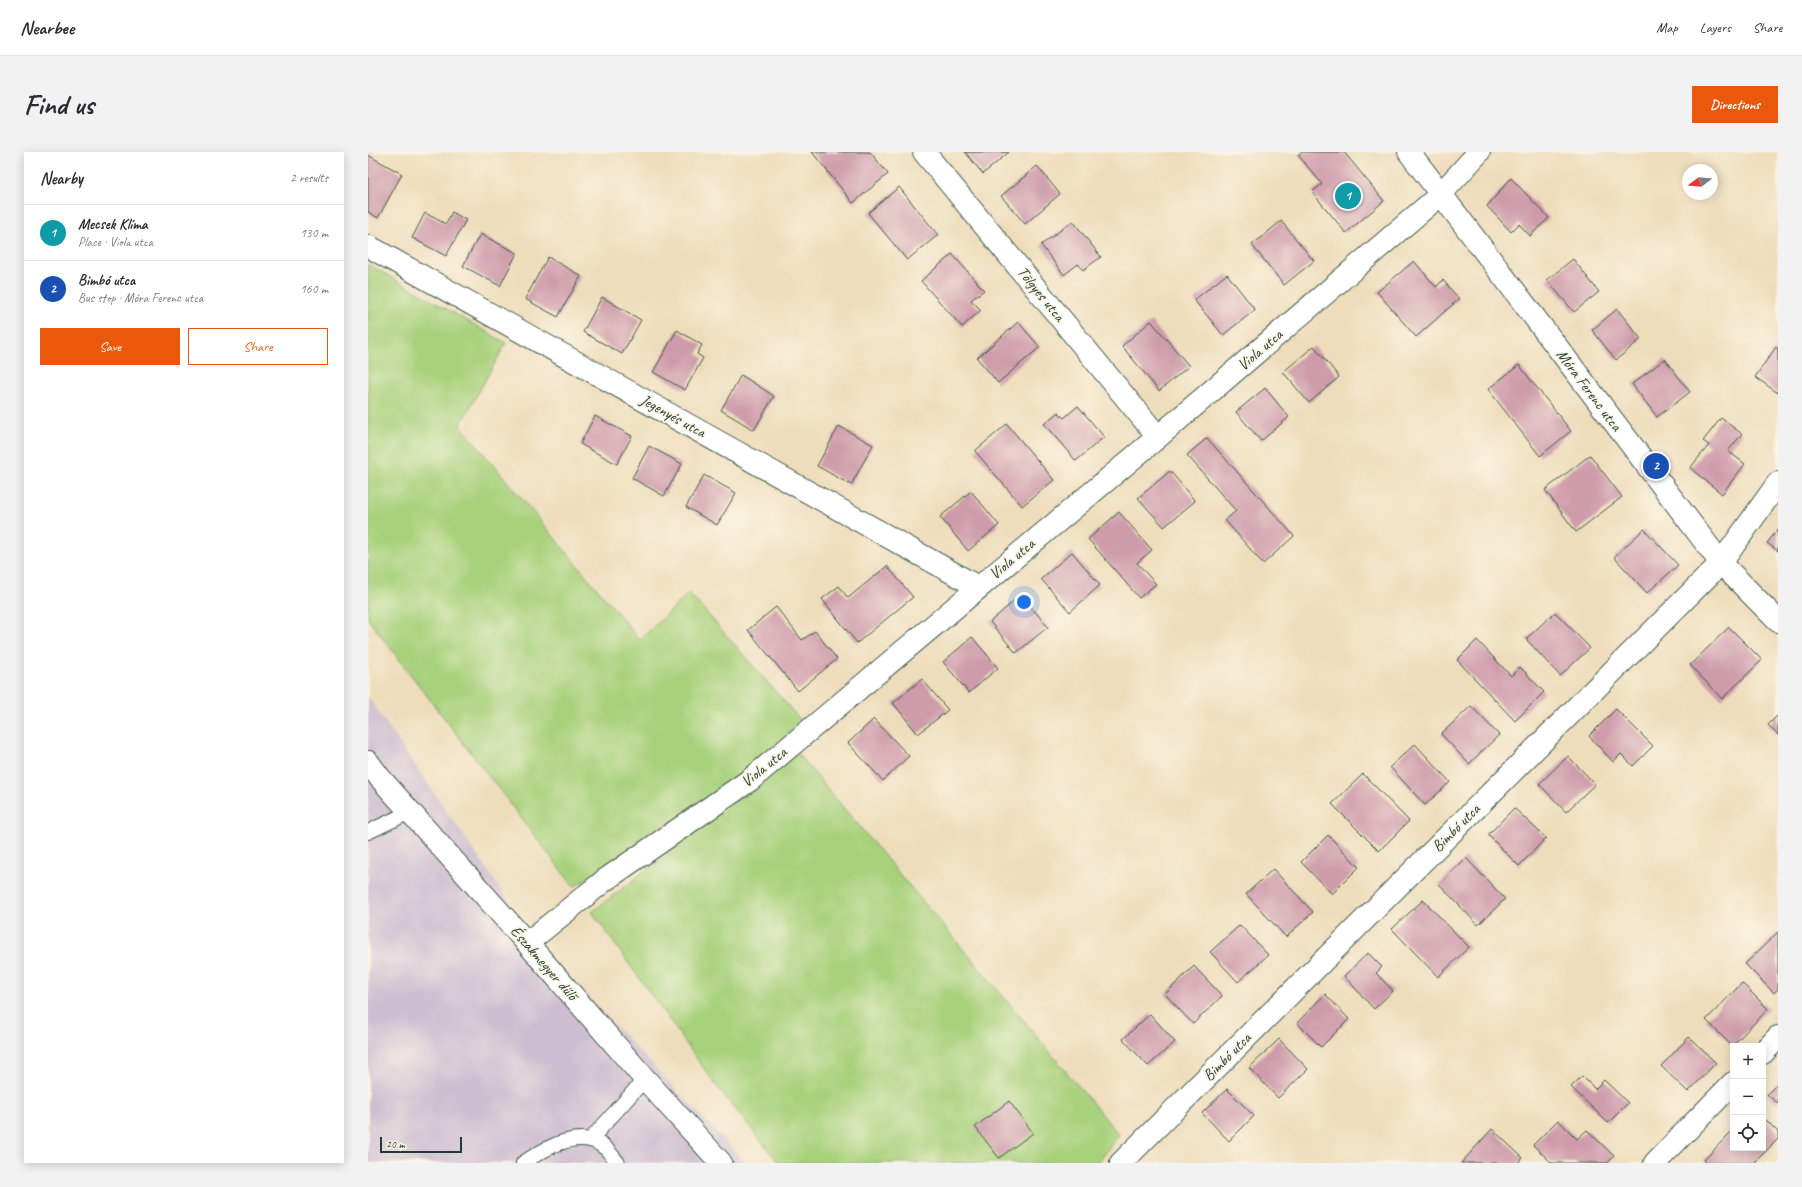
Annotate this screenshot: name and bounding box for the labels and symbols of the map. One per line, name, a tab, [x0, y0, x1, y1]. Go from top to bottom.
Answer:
north arrow	[1682, 164, 1718, 200]
pin: 1	[1335, 181, 1361, 211]
street label: Tölgyes utca	[1013, 262, 1070, 327]
street label: Viola utca	[1233, 324, 1288, 375]
street label: Móra Ferenc utca	[1552, 345, 1627, 436]
street label: Jegenyés utca	[636, 389, 711, 443]
pin: 2	[1643, 451, 1669, 481]
street label: Viola utca	[985, 533, 1040, 584]
your location	[1014, 592, 1034, 612]
street label: Viola utca	[737, 741, 792, 792]
street label: Bimbó utca	[1428, 799, 1485, 856]
street label: Északmegyer dűlő	[506, 921, 584, 1006]
street label: Bimbó utca	[1199, 1028, 1256, 1085]
scale bar	[380, 1135, 462, 1154]

